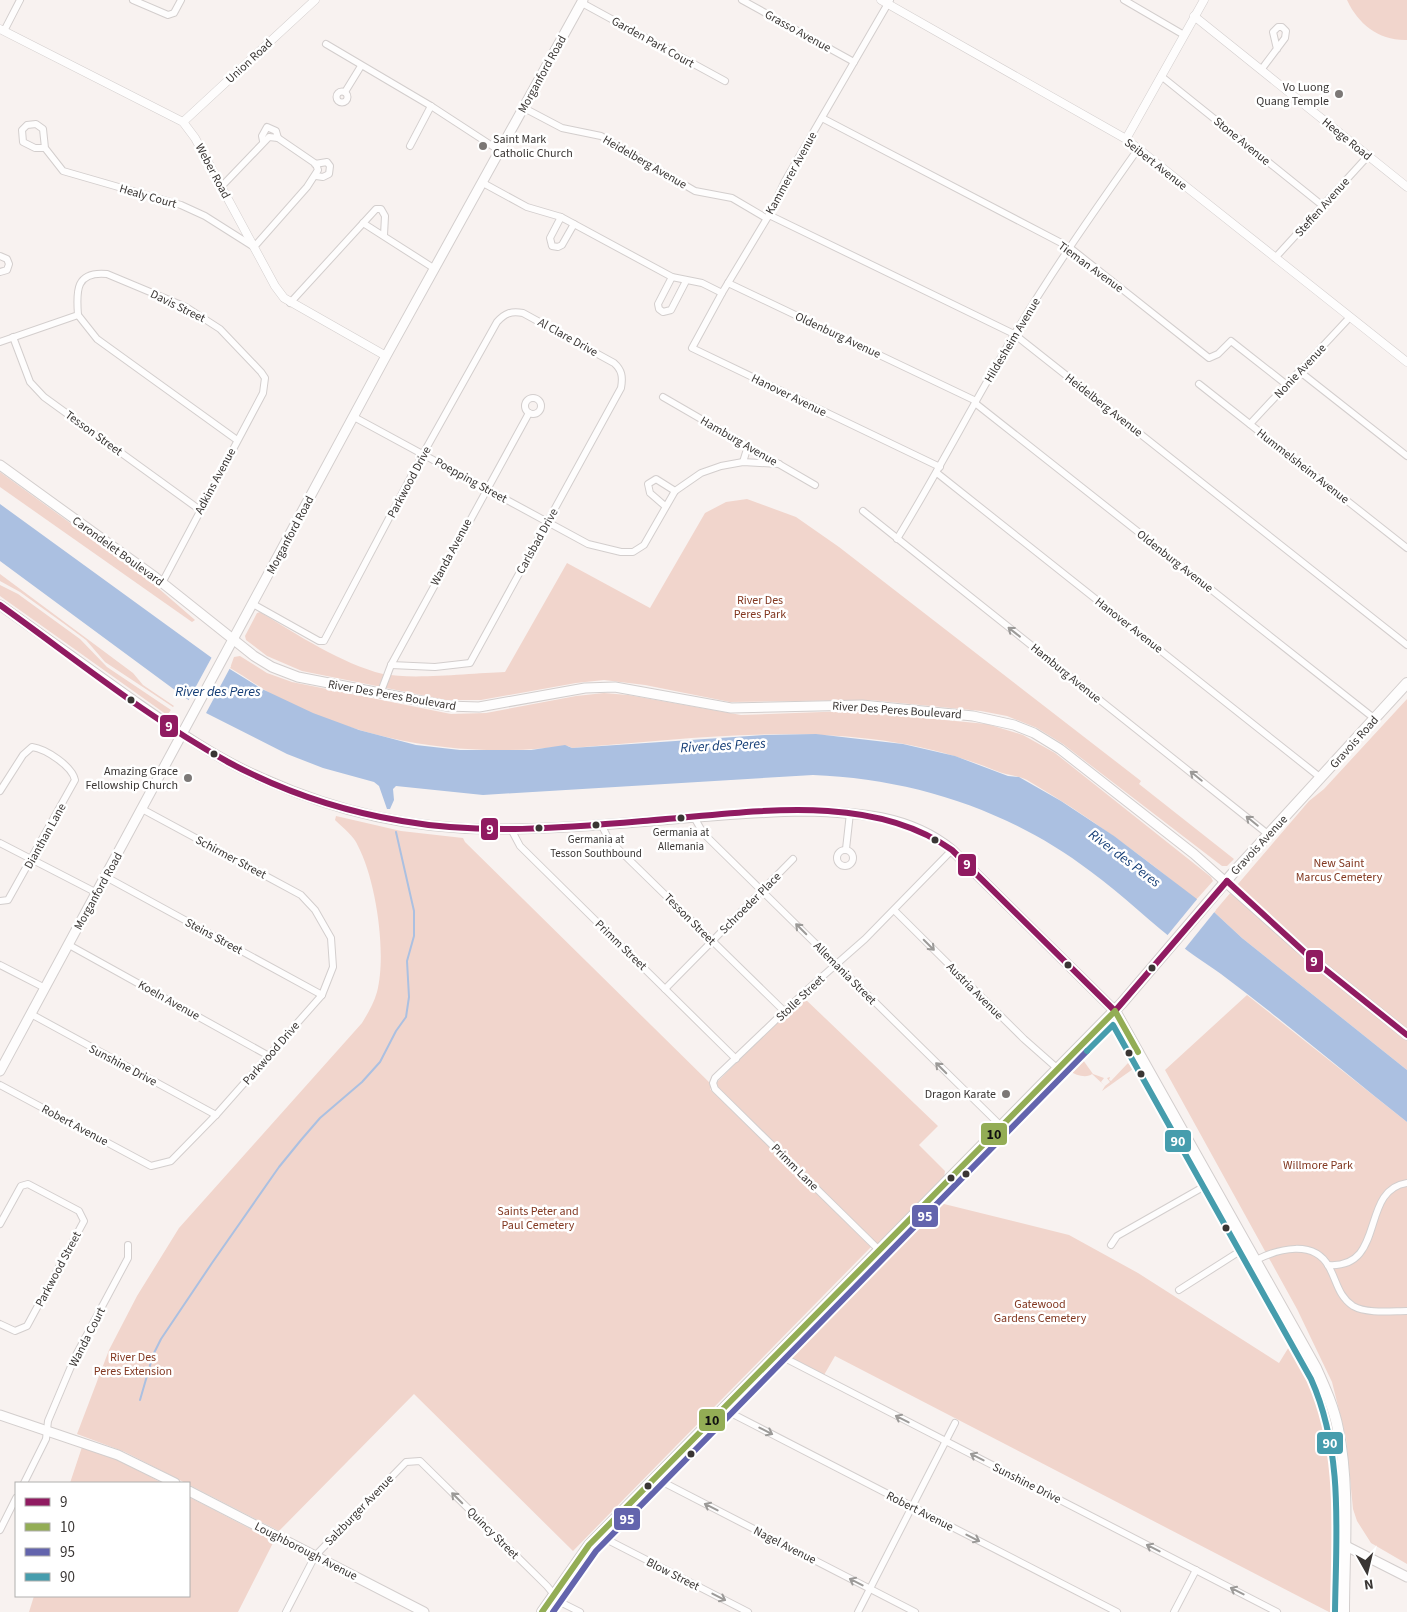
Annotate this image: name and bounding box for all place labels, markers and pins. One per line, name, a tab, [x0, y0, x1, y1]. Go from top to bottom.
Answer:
place label: Vo Luong Quang Temple	[1256, 79, 1329, 110]
marker: Vo Luong Quang Temple	[1333, 88, 1345, 100]
place label: Saint Mark Catholic Church	[493, 131, 573, 162]
marker: Saint Mark Catholic Church	[477, 140, 489, 152]
unlabelled marker	[126, 695, 136, 705]
unlabelled marker	[209, 749, 219, 759]
place label: Amazing Grace Fellowship Church	[86, 763, 178, 794]
marker: Amazing Grace Fellowship Church	[182, 772, 194, 784]
marker: Germania at Allemania	[676, 813, 686, 823]
marker: Germania at Tesson Southbound	[591, 820, 601, 830]
unlabelled marker	[534, 823, 544, 833]
place label: Germania at Allemania	[653, 825, 709, 854]
place label: Germania at Tesson Southbound	[550, 832, 642, 861]
unlabelled marker	[930, 835, 940, 845]
unlabelled marker	[1063, 960, 1073, 970]
unlabelled marker	[1147, 963, 1157, 973]
unlabelled marker	[1124, 1048, 1134, 1058]
unlabelled marker	[1136, 1069, 1146, 1079]
place label: Dragon Karate	[925, 1086, 996, 1103]
marker: Dragon Karate	[1000, 1088, 1012, 1100]
unlabelled marker	[961, 1169, 971, 1179]
unlabelled marker	[946, 1173, 956, 1183]
unlabelled marker	[1221, 1223, 1231, 1233]
unlabelled marker	[686, 1449, 696, 1459]
unlabelled marker	[643, 1481, 653, 1491]

